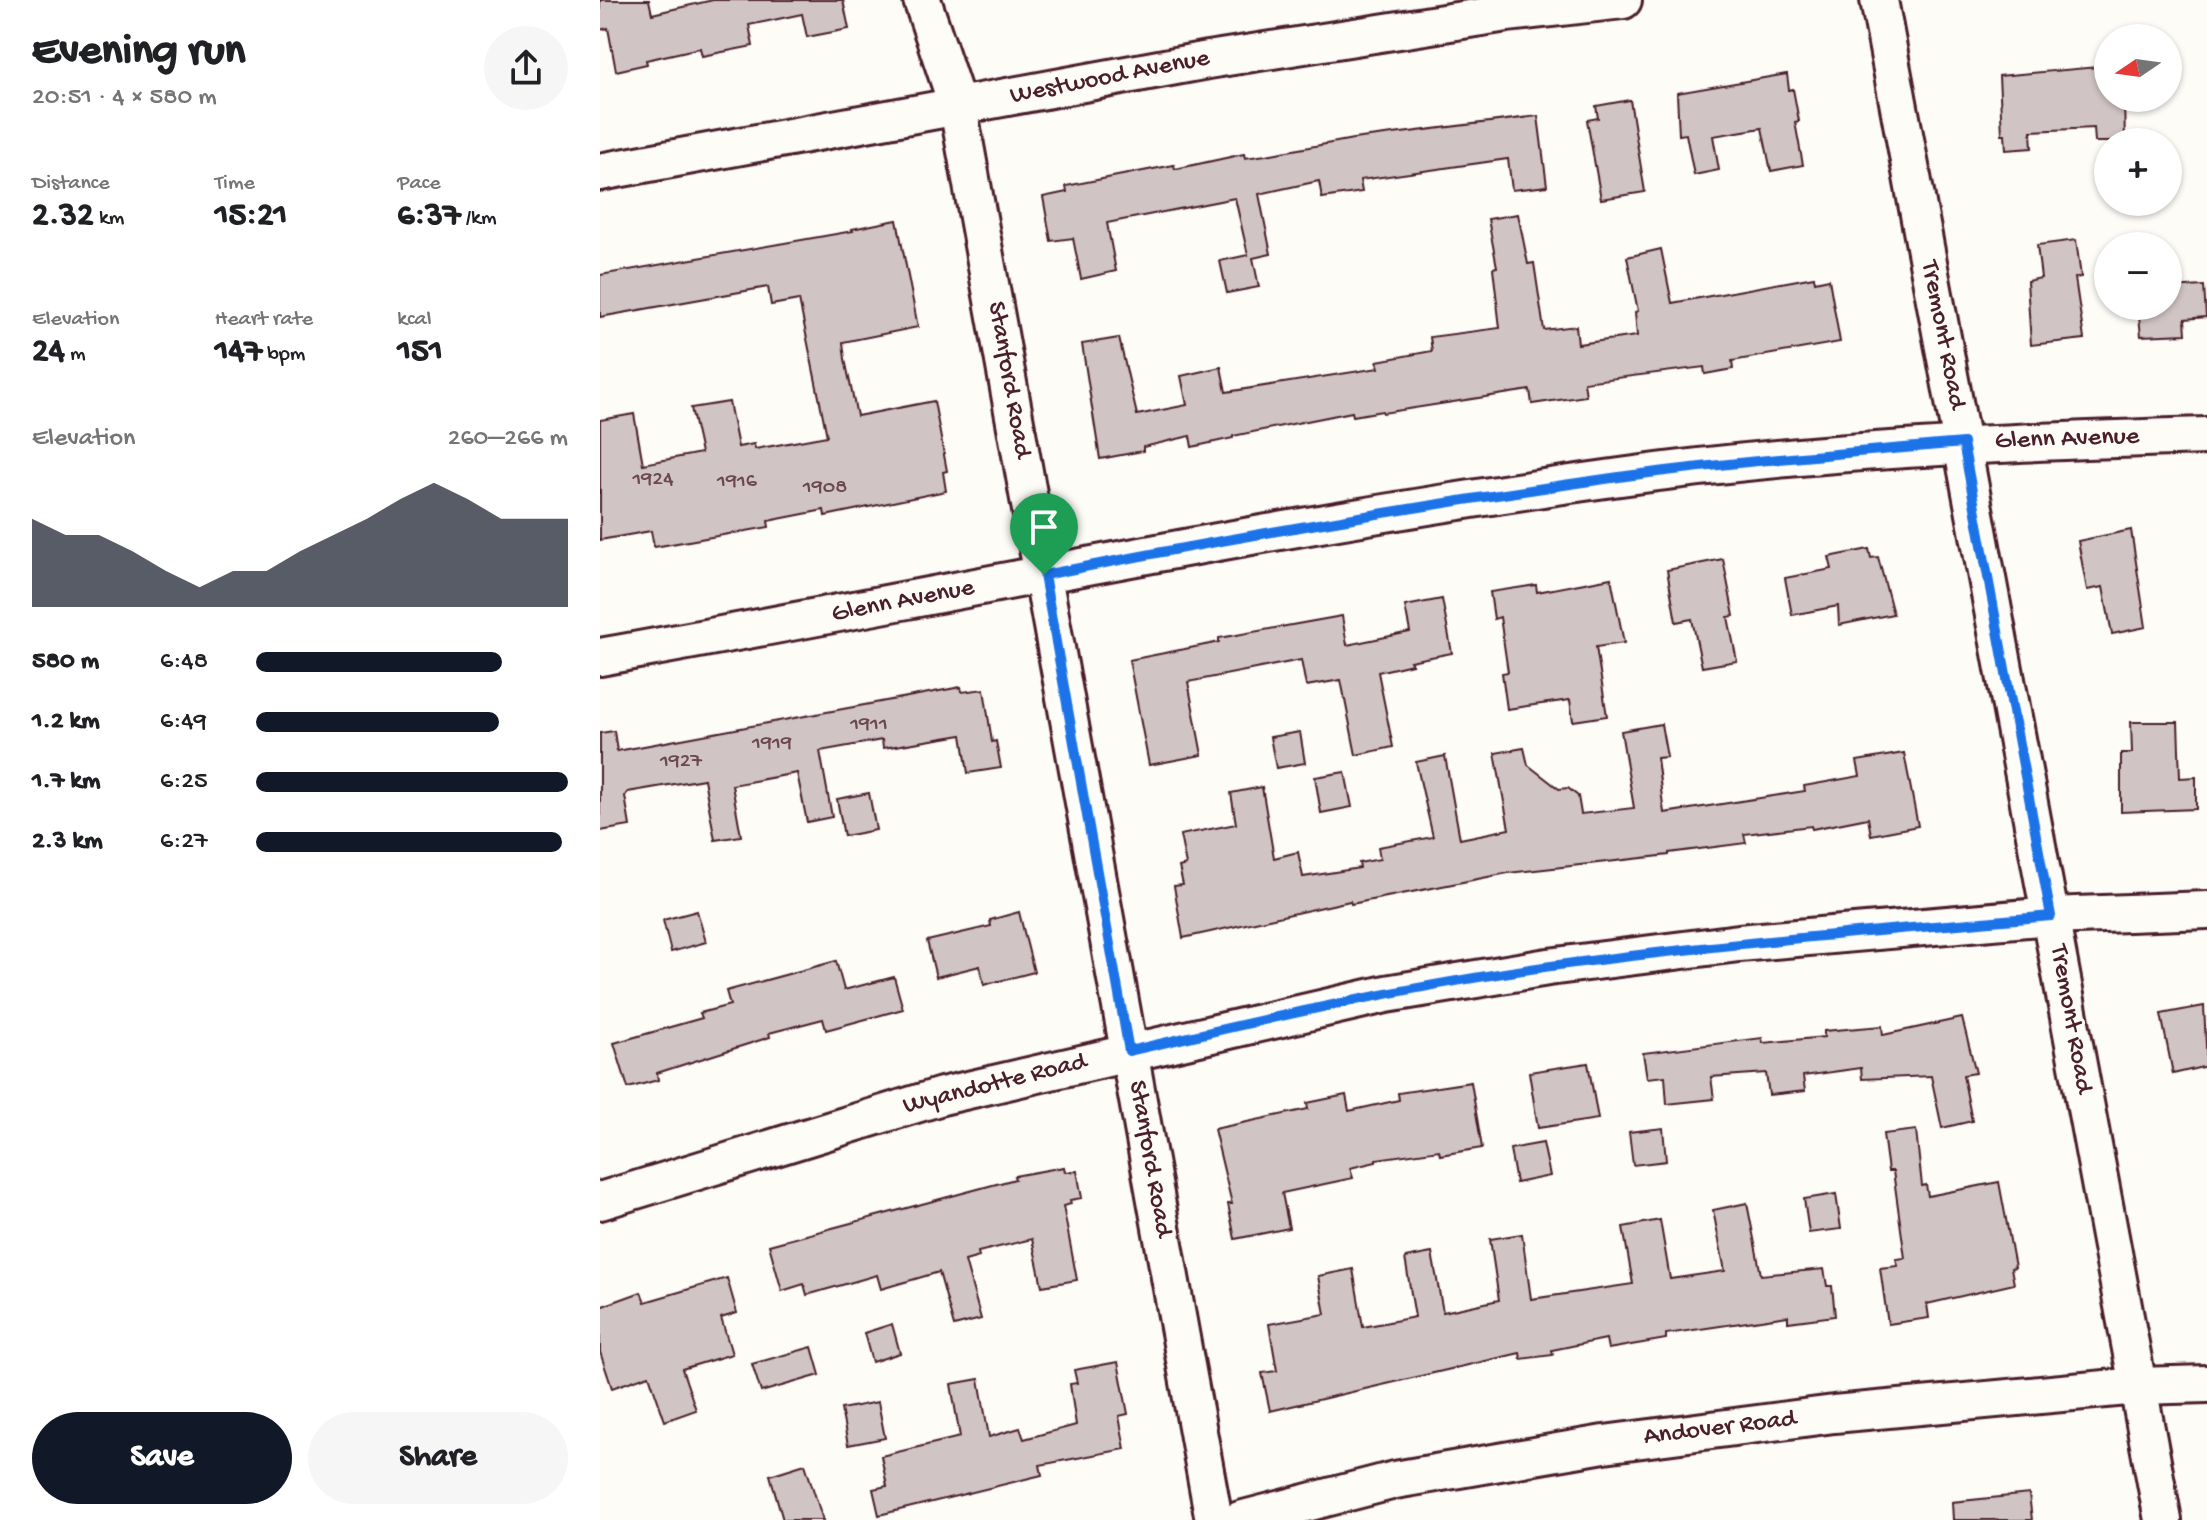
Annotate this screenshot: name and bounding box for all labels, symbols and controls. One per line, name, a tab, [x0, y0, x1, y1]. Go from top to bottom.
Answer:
north arrow	[2094, 24, 2182, 112]
map controls	[2094, 24, 2182, 320]
button: share	[484, 26, 568, 110]
text: Evening run	[32, 27, 245, 79]
street label: Westwood Avenue	[1008, 43, 1213, 113]
text: 20:51 · 4 × 580 m	[32, 83, 217, 114]
button: +	[2094, 128, 2182, 216]
text: Distance	[32, 171, 110, 197]
text: Time	[215, 171, 255, 197]
text: Pace	[397, 171, 441, 197]
text: 2.32	[32, 197, 94, 237]
text: 15:21	[215, 197, 287, 237]
text: 6:37	[397, 197, 461, 237]
text: km	[94, 206, 124, 232]
text: /km	[461, 206, 497, 232]
button: −	[2094, 232, 2182, 320]
street label: Tremont Road	[1912, 256, 1972, 414]
street label: Stanford Road	[979, 299, 1037, 462]
text: Elevation	[32, 307, 119, 333]
text: Heart rate	[215, 307, 313, 333]
text: kcal	[397, 307, 432, 333]
text: 24	[32, 333, 65, 373]
text: 147	[215, 333, 262, 373]
text: 151	[397, 333, 443, 373]
text: m	[65, 342, 86, 368]
text: bpm	[262, 342, 305, 368]
street label: Glenn Avenue	[1994, 422, 2140, 458]
text: Elevation	[32, 424, 135, 455]
text: 260–266 m	[448, 424, 568, 455]
house number: 1924	[631, 467, 674, 493]
house number: 1916	[716, 469, 758, 495]
house number: 1908	[802, 475, 847, 501]
pin	[1010, 493, 1078, 575]
icon: arrive	[1022, 505, 1066, 549]
street label: Glenn Avenue	[829, 573, 977, 631]
text: 580 m	[32, 647, 99, 678]
text: 6:48	[160, 647, 208, 678]
text: 1.2 km	[32, 707, 100, 738]
text: 6:49	[160, 707, 207, 738]
house number: 1911	[849, 712, 888, 738]
house number: 1919	[751, 731, 792, 757]
house number: 1927	[659, 749, 703, 775]
text: 1.7 km	[32, 767, 100, 798]
text: 6:25	[160, 767, 208, 798]
text: 2.3 km	[32, 827, 103, 858]
text: 6:27	[160, 827, 208, 858]
street label: Tremont Road	[2041, 940, 2099, 1098]
street label: Wyandotte Road	[900, 1047, 1092, 1123]
street label: Stanford Road	[1120, 1078, 1178, 1241]
street label: Andover Road	[1642, 1404, 1800, 1454]
button: Save	[32, 1412, 292, 1504]
button: Share	[308, 1412, 568, 1504]

